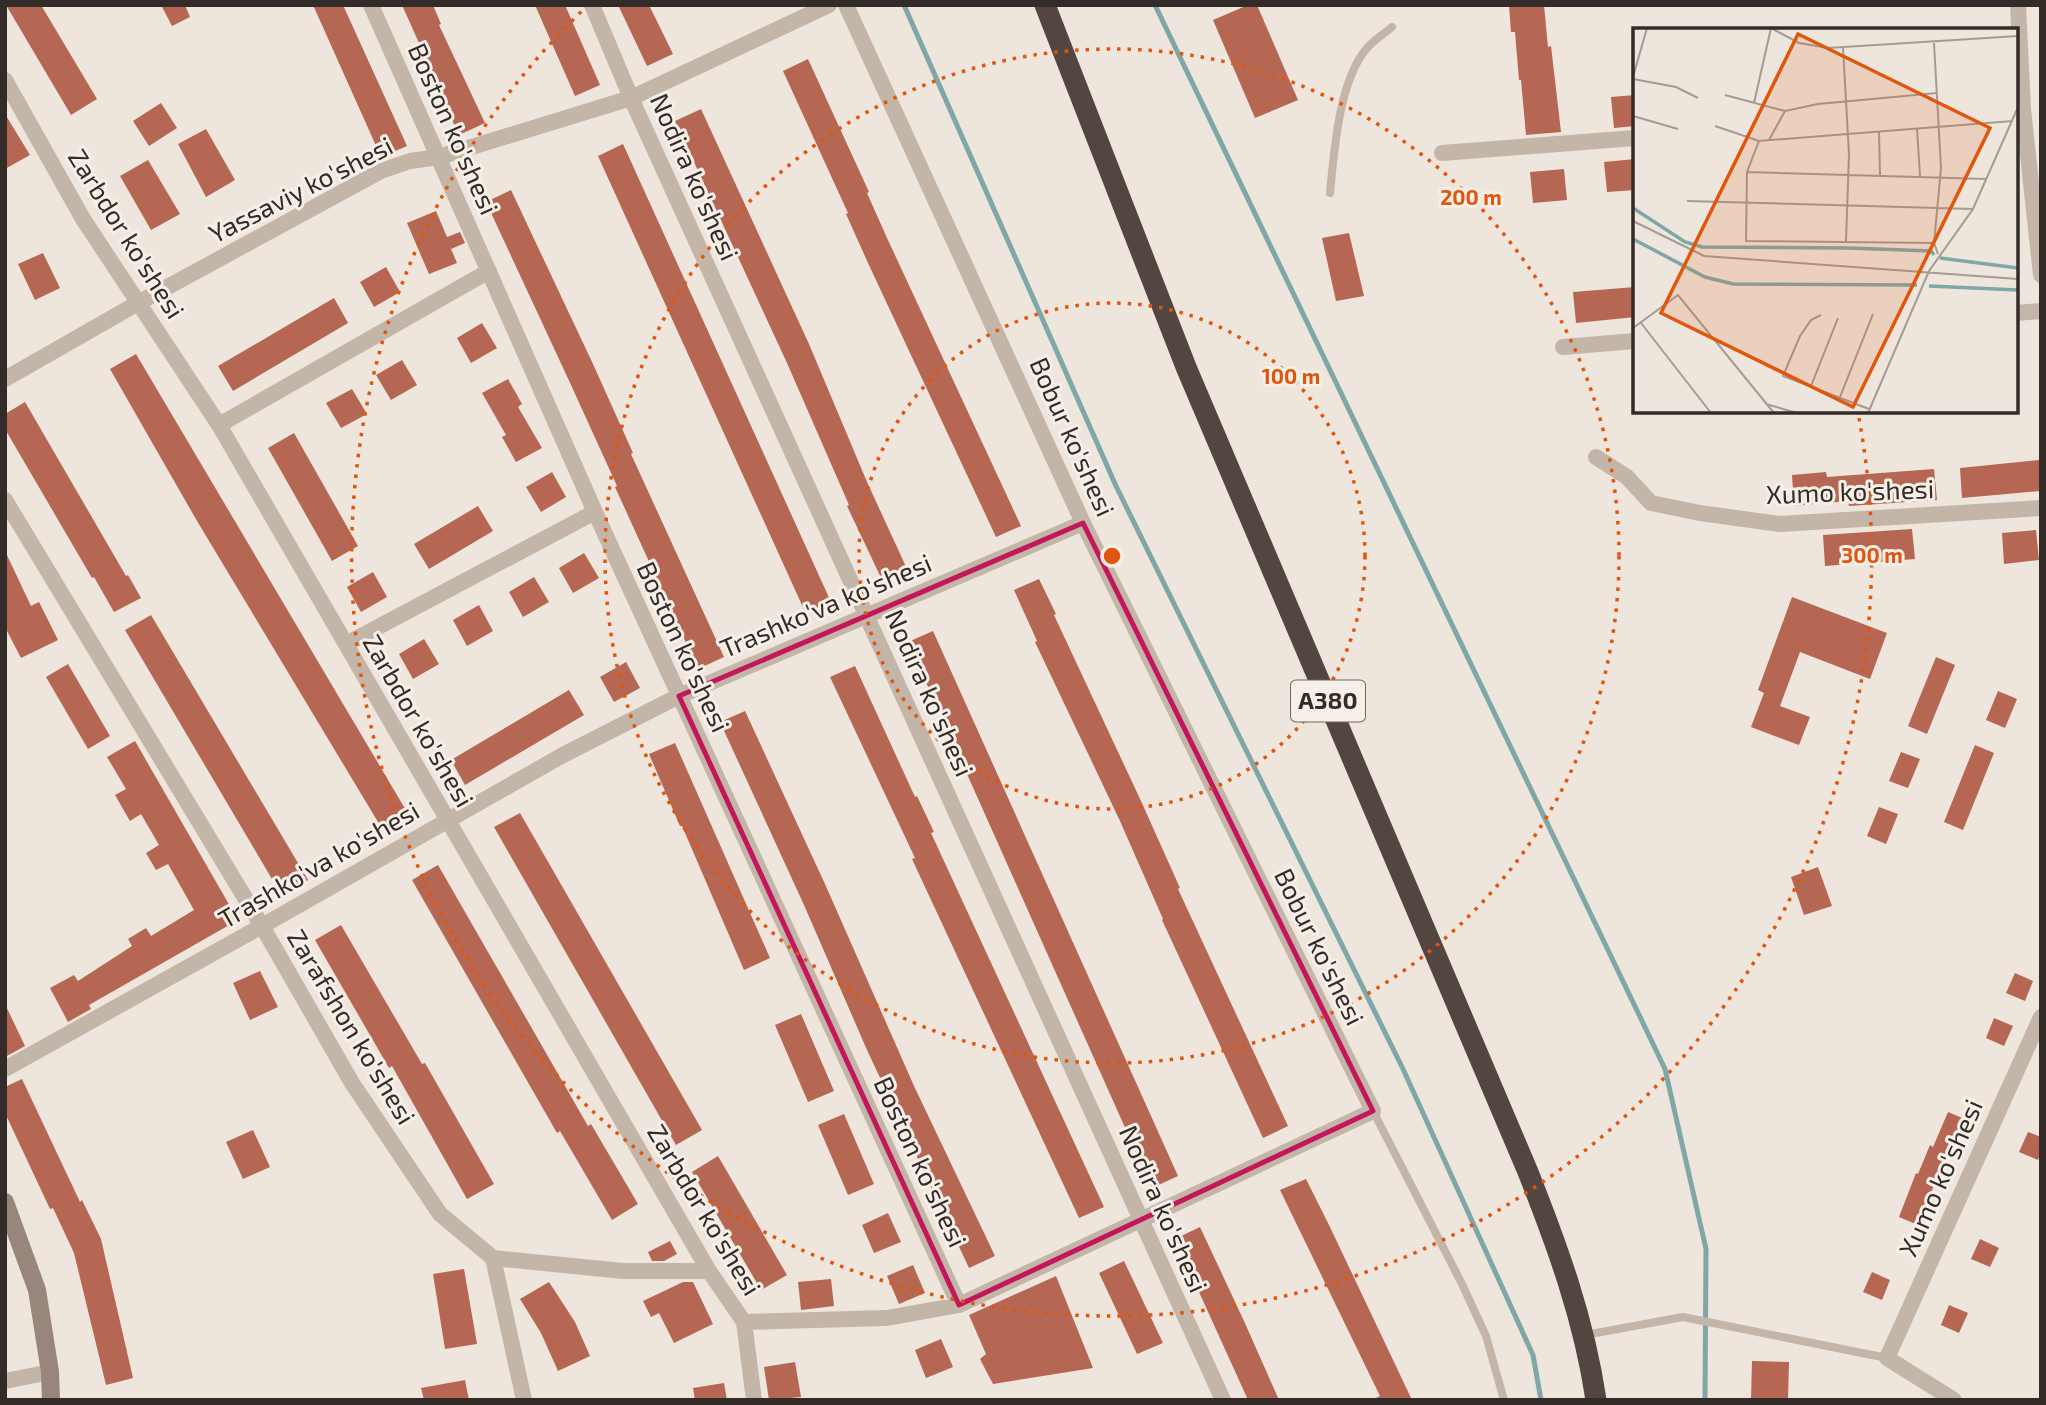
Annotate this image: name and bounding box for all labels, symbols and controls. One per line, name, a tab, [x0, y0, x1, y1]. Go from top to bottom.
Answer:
inset map	[1633, 28, 2018, 413]
street label: Boston ko'shesi	[403, 38, 506, 219]
street label: Nodira ko'shesi	[645, 88, 746, 265]
street label: Yassaviy ko'shesi	[203, 129, 397, 248]
street label: Zarbdor ko'shesi	[63, 143, 192, 324]
text: 200 m	[1440, 184, 1502, 209]
street label: Bobur ko'shesi	[1024, 352, 1122, 521]
text: 100 m	[1262, 363, 1320, 388]
street label: Xumo ko'shesi	[1765, 472, 1935, 509]
text: 300 m	[1841, 542, 1903, 567]
centre of rings	[1100, 544, 1124, 568]
street label: Trashko'va ko'shesi	[715, 546, 936, 663]
street label: Boston ko'shesi	[631, 556, 737, 736]
street label: Nodira ko'shesi	[880, 604, 981, 781]
street label: Zarbdor ko'shesi	[357, 628, 481, 812]
road number: A380	[1291, 680, 1365, 722]
street label: Trashko'va ko'shesi	[212, 794, 424, 934]
street label: Bobur ko'shesi	[1269, 863, 1372, 1030]
street label: Zarafshon ko'shesi	[282, 923, 423, 1129]
street label: Boston ko'shesi	[868, 1071, 974, 1251]
street label: Xumo ko'shesi	[1891, 1094, 1988, 1261]
street label: Zarbdor ko'shesi	[642, 1118, 769, 1300]
street label: Nodira ko'shesi	[1114, 1120, 1215, 1297]

